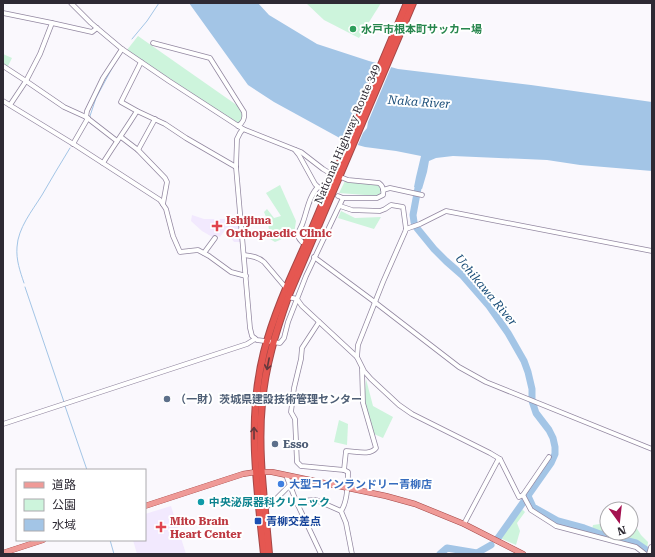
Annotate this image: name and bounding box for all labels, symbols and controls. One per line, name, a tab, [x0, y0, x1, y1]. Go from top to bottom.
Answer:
place label: 水戸市根本町サッカー場	[361, 23, 482, 36]
marker: 水戸市根本町サッカー場	[348, 24, 358, 34]
street label: National Highway Route 349	[312, 62, 383, 206]
water label: Naka River	[386, 93, 451, 111]
place label: Ishijima Orthopaedic Clinic	[226, 214, 332, 240]
marker: Ishijima Orthopaedic Clinic	[211, 220, 223, 232]
water label: Uchikawa River	[452, 252, 520, 328]
one-way arrow	[263, 358, 271, 371]
place label: （一財）茨城県建設技術管理センター	[175, 393, 362, 406]
marker: （一財）茨城県建設技術管理センター	[162, 394, 172, 404]
one-way arrow	[251, 427, 258, 440]
place label: Esso	[283, 438, 309, 451]
marker: Esso	[270, 439, 280, 449]
legend	[16, 469, 146, 541]
text: 道路	[52, 478, 76, 492]
place label: 大型コインランドリー青柳店	[289, 478, 432, 491]
marker: 大型コインランドリー青柳店	[276, 479, 286, 489]
place label: 中央泌尿器科クリニック	[209, 496, 330, 509]
marker: 中央泌尿器科クリニック	[196, 497, 206, 507]
text: 公園	[52, 498, 76, 512]
north arrow	[599, 501, 639, 541]
place label: Mito Brain Heart Center	[170, 515, 242, 541]
place label: 青柳交差点	[266, 515, 321, 528]
marker: 青柳交差点	[253, 516, 263, 526]
text: 水域	[52, 518, 76, 532]
marker: Mito Brain Heart Center	[155, 521, 167, 533]
text: N	[615, 523, 627, 538]

